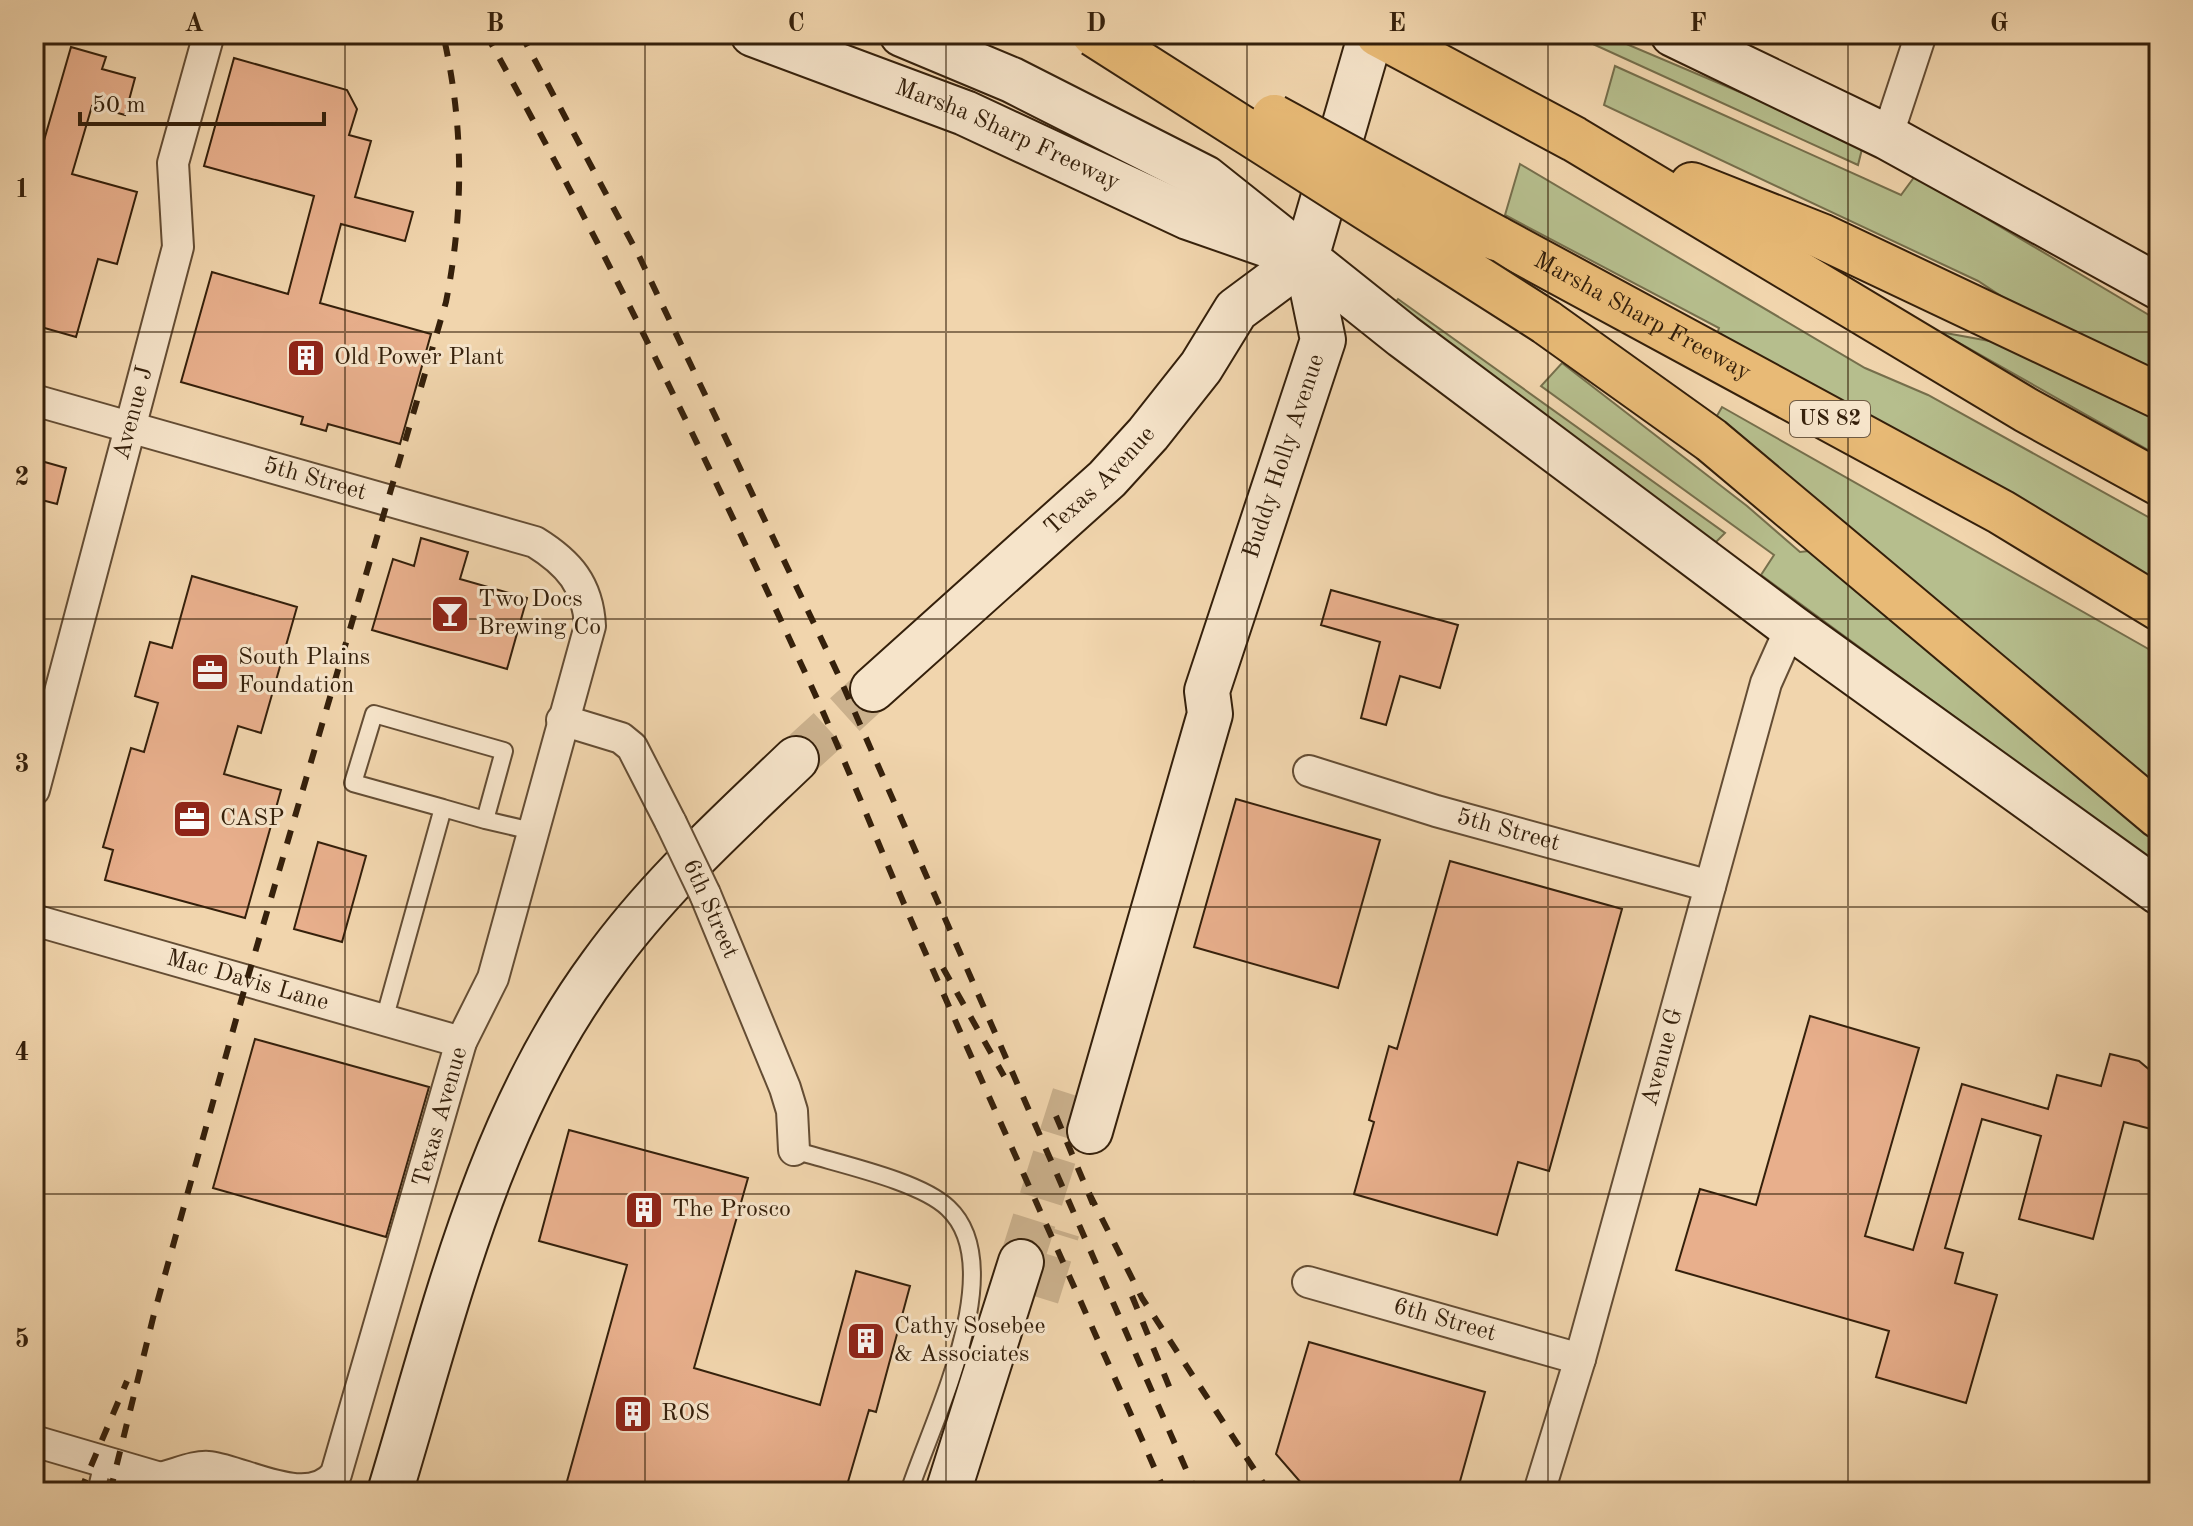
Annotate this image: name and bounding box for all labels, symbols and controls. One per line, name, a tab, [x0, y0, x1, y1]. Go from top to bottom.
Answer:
text: A	[184, 11, 204, 37]
text: B	[486, 11, 504, 37]
text: C	[787, 11, 805, 37]
text: D	[1086, 11, 1106, 37]
text: E	[1388, 11, 1406, 37]
text: F	[1689, 11, 1707, 37]
text: G	[1990, 11, 2008, 37]
scale bar	[80, 76, 324, 126]
street label: Marsha Sharp Freeway	[892, 76, 1124, 196]
text: 50 m	[92, 94, 146, 118]
text: 1	[14, 177, 30, 203]
street label: Marsha Sharp Freeway	[1529, 249, 1755, 386]
building icon: Old Power Plant	[285, 337, 327, 379]
place label: Old Power Plant	[334, 346, 504, 370]
street label: Buddy Holly Avenue	[1240, 351, 1329, 562]
street label: Avenue J	[110, 364, 158, 462]
road number: US 82	[1790, 401, 1870, 437]
street label: Texas Avenue	[1040, 422, 1160, 540]
street label: 5th Street	[261, 454, 369, 506]
text: 2	[14, 465, 30, 491]
place label: Two Docs Brewing Co	[478, 588, 601, 640]
bar icon: Two Docs Brewing Co	[429, 593, 471, 635]
place label: South Plains Foundation	[238, 646, 370, 698]
office icon: South Plains Foundation	[189, 651, 231, 693]
text: 3	[14, 752, 30, 778]
office icon: CASP	[171, 798, 213, 840]
street label: 5th Street	[1454, 805, 1562, 856]
place label: CASP	[220, 807, 284, 831]
street label: 6th Street	[678, 856, 742, 962]
street label: Mac Davis Lane	[164, 946, 331, 1016]
street label: Avenue G	[1638, 1006, 1688, 1109]
text: 4	[14, 1040, 30, 1066]
street label: Texas Avenue	[410, 1044, 472, 1190]
building icon: The Prosco	[623, 1189, 665, 1231]
place label: The Prosco	[672, 1198, 791, 1222]
street label: 6th Street	[1390, 1295, 1499, 1347]
place label: Cathy Sosebee & Associates	[894, 1315, 1045, 1367]
building icon: Cathy Sosebee & Associates	[845, 1320, 887, 1362]
text: 5	[14, 1327, 30, 1353]
building icon: ROS	[612, 1393, 654, 1435]
place label: ROS	[661, 1402, 710, 1426]

